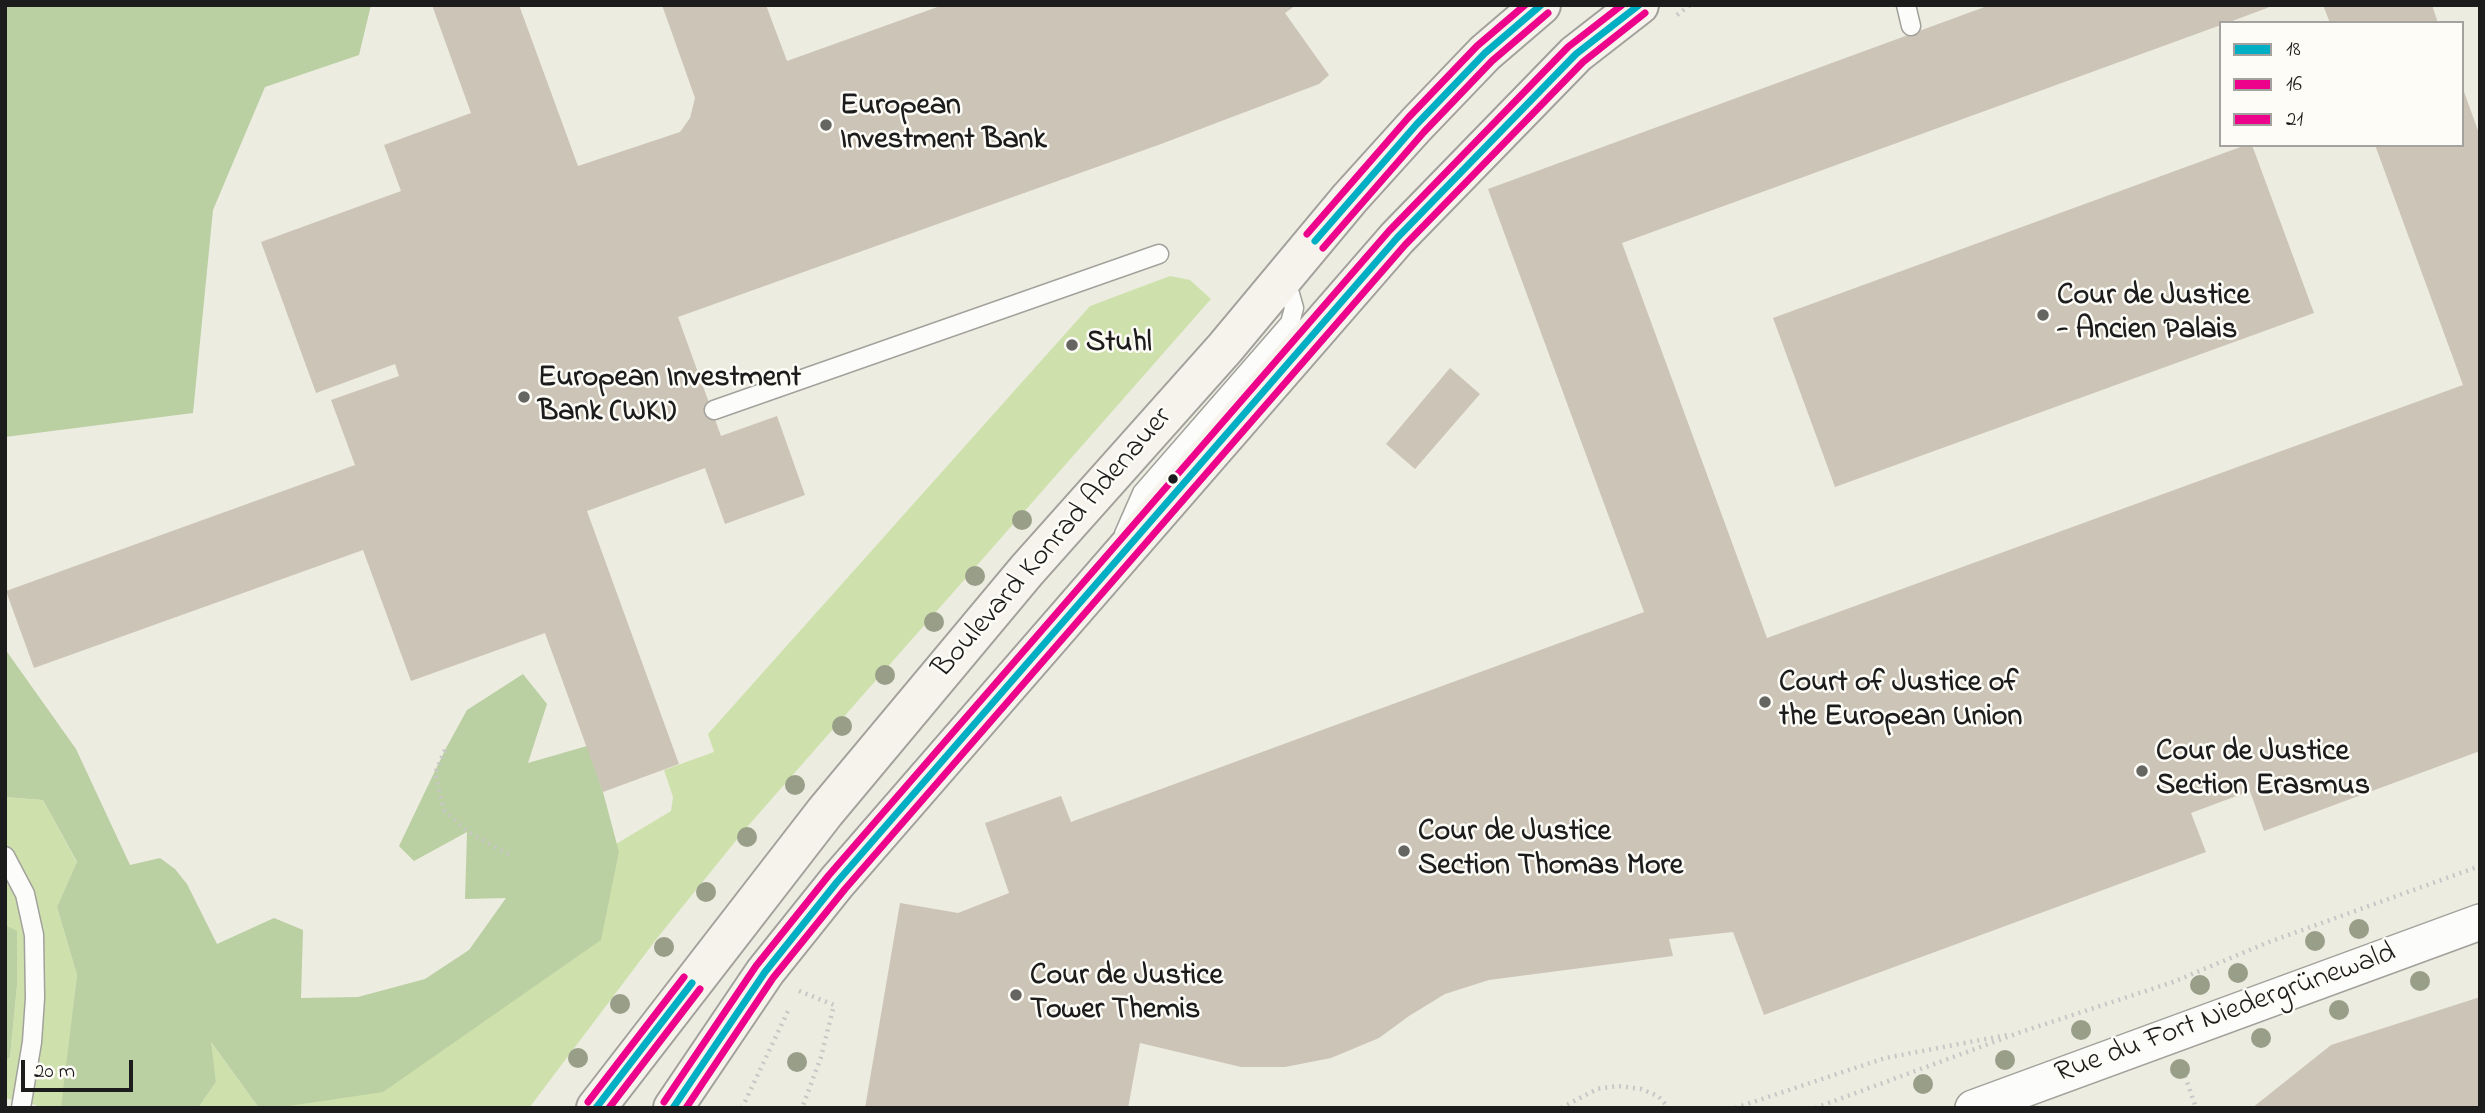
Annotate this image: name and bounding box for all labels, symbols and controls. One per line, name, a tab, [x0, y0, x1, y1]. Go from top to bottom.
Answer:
legend	[2219, 21, 2464, 147]
text: 18	[2286, 35, 2301, 65]
text: 16	[2286, 70, 2302, 100]
place label: European Investment Bank	[840, 90, 1047, 160]
text: 21	[2286, 105, 2303, 135]
marker: European Investment Bank	[818, 117, 834, 133]
place label: Cour de Justice - Ancien Palais	[2057, 280, 2250, 350]
marker: Cour de Justice - Ancien Palais	[2035, 307, 2051, 323]
place label: Stuhl	[1086, 327, 1152, 363]
marker: Stuhl	[1064, 337, 1080, 353]
place label: European Investment Bank (WKI)	[538, 362, 801, 432]
marker: European Investment Bank (WKI)	[516, 389, 532, 405]
street label: Boulevard Konrad Adenauer	[927, 401, 1181, 687]
unlabelled marker	[1166, 472, 1180, 486]
place label: Court of Justice of the European Union	[1779, 667, 2022, 738]
marker: Court of Justice of the European Union	[1757, 694, 1773, 710]
place label: Cour de Justice Section Erasmus	[2156, 736, 2370, 806]
marker: Cour de Justice Section Erasmus	[2134, 763, 2150, 779]
place label: Cour de Justice Section Thomas More	[1418, 816, 1683, 886]
marker: Cour de Justice Section Thomas More	[1396, 843, 1412, 859]
street label: Rue du Fort Niedergrünewald	[2051, 937, 2401, 1093]
place label: Cour de Justice Tower Themis	[1030, 960, 1223, 1030]
marker: Cour de Justice Tower Themis	[1008, 987, 1024, 1003]
scale bar	[24, 1046, 136, 1090]
text: 20 m	[34, 1057, 75, 1087]

